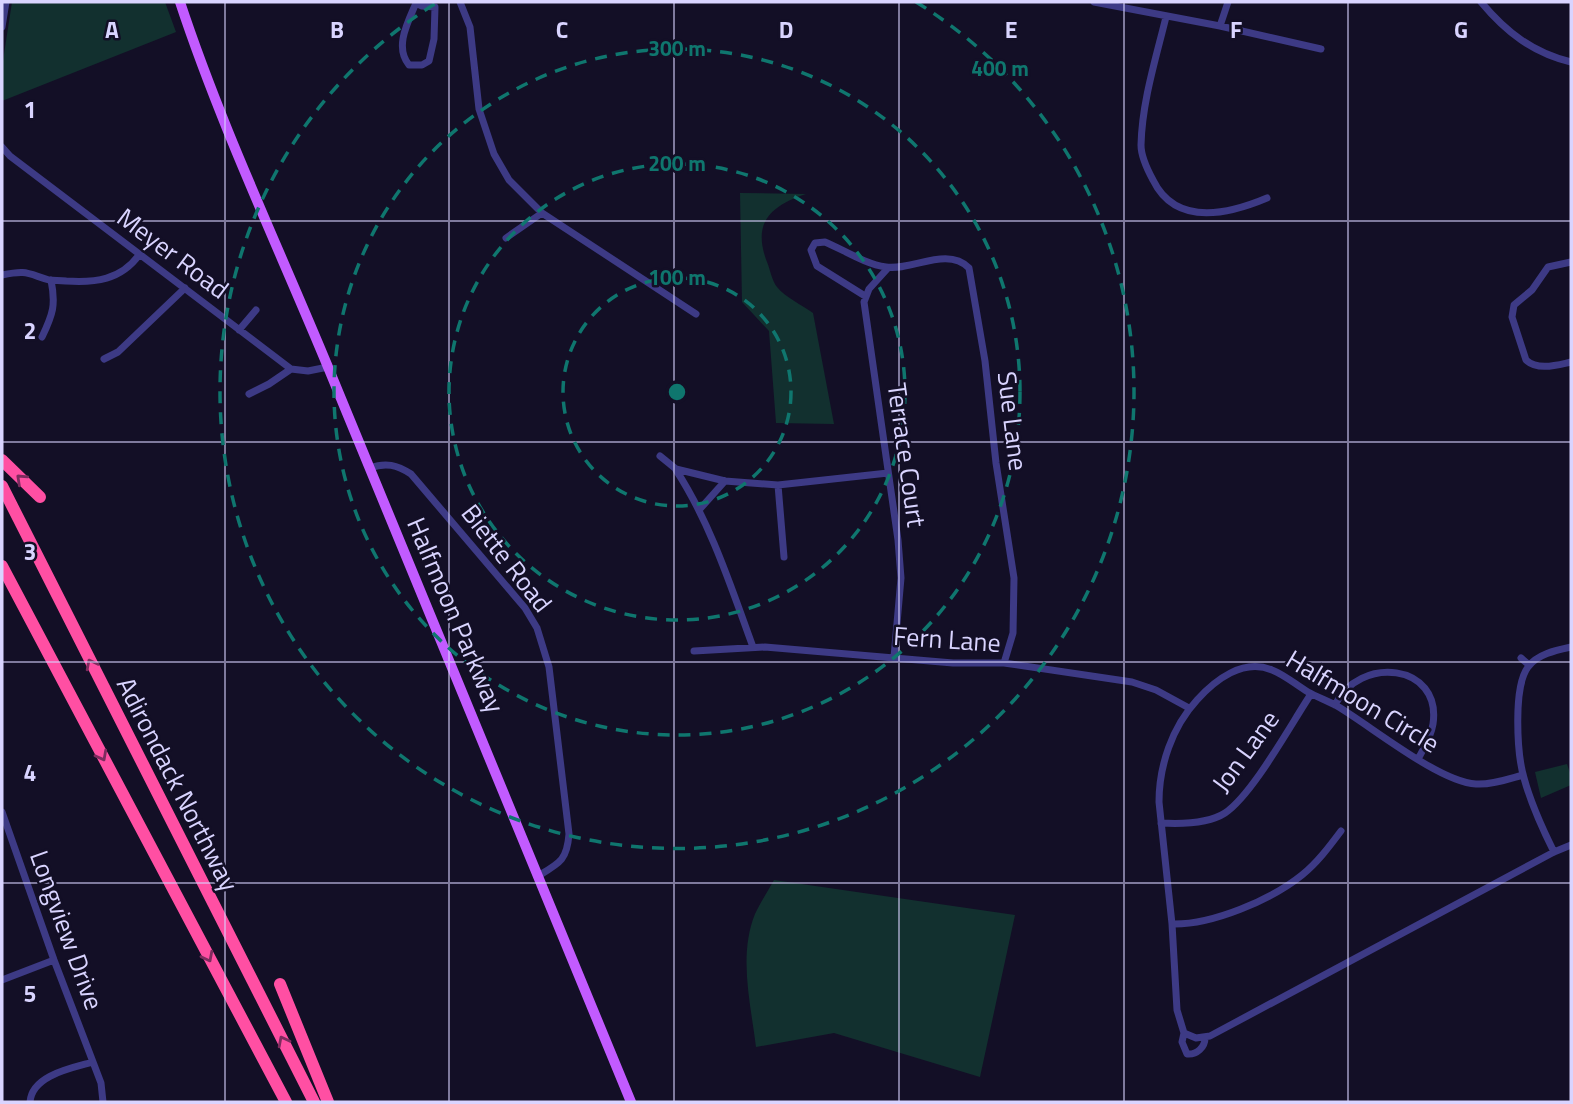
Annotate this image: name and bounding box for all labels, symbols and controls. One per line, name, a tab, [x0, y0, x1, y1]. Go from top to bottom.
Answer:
text: A	[105, 12, 119, 47]
text: B	[330, 12, 344, 47]
text: C	[556, 12, 568, 47]
text: D	[779, 12, 793, 47]
text: E	[1005, 12, 1017, 47]
text: F	[1230, 12, 1242, 47]
text: G	[1454, 12, 1468, 47]
text: 300 m	[648, 32, 706, 64]
text: 400 m	[971, 52, 1029, 84]
text: 1	[24, 92, 36, 127]
text: 200 m	[648, 147, 706, 179]
street label: Meyer Road	[109, 198, 237, 308]
text: 100 m	[648, 261, 706, 293]
text: 2	[24, 313, 36, 348]
street label: Sue Lane	[988, 369, 1038, 473]
centre of rings	[665, 380, 689, 404]
street label: Terrace Court	[878, 380, 936, 530]
one-way arrow	[16, 474, 29, 487]
street label: Biette Road	[452, 496, 562, 620]
street label: Halfmoon Parkway	[397, 511, 515, 719]
text: 3	[24, 534, 36, 569]
street label: Fern Lane	[892, 616, 1002, 662]
street label: Halfmoon Circle	[1279, 640, 1447, 762]
one-way arrow	[86, 659, 100, 671]
street label: Adirondack Northway	[107, 670, 249, 898]
street label: Jon Lane	[1202, 702, 1288, 800]
one-way arrow	[93, 749, 107, 761]
text: 4	[24, 755, 36, 790]
street label: Longview Drive	[20, 845, 114, 1015]
one-way arrow	[200, 950, 213, 962]
text: 5	[24, 976, 36, 1011]
one-way arrow	[278, 1036, 292, 1049]

